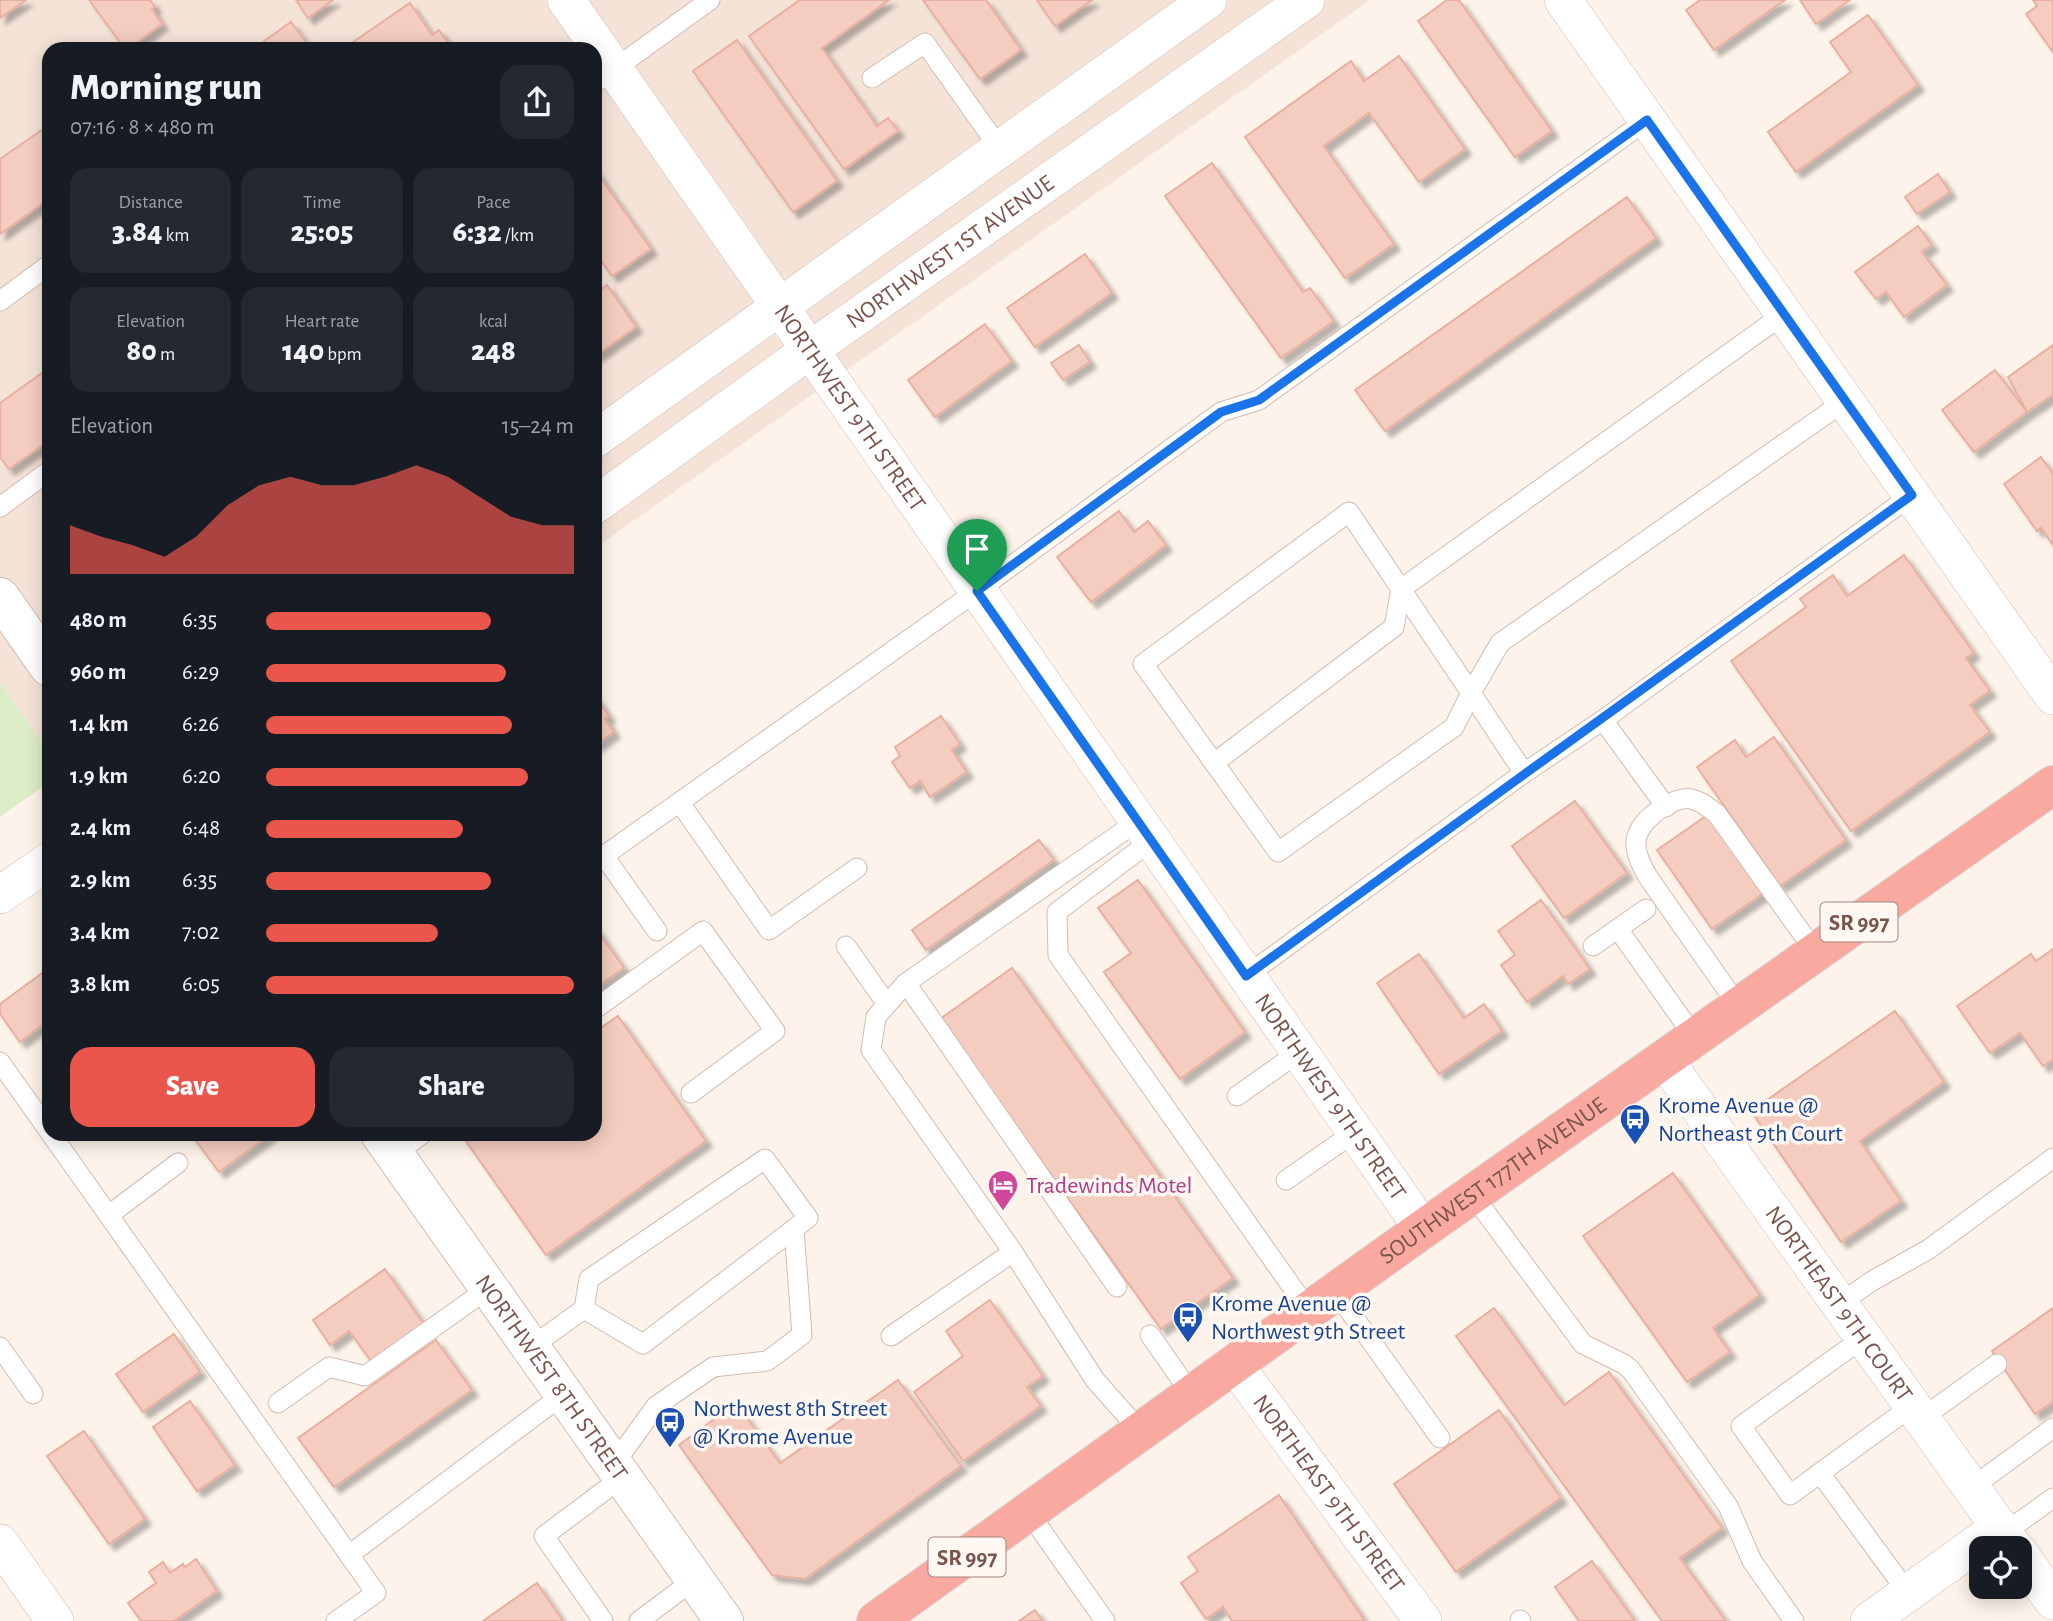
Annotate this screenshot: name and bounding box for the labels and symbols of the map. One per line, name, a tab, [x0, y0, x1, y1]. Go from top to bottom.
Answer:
street label: NORTHWEST 1ST AVENUE	[842, 171, 1059, 333]
street label: NORTHWEST 9TH STREET	[769, 301, 930, 516]
pin	[947, 519, 1007, 591]
road number: SR 997	[1820, 903, 1898, 942]
street label: NORTHWEST 9TH STREET	[1250, 990, 1410, 1205]
street label: SOUTHWEST 177TH AVENUE	[1376, 1093, 1611, 1269]
place label: Krome Avenue @ Northeast 9th Court	[1658, 1094, 1843, 1146]
bus stop icon: Krome Avenue @ Northeast 9th Court	[1618, 1102, 1652, 1146]
hotel icon: Tradewinds Motel	[986, 1168, 1020, 1212]
place label: Tradewinds Motel	[1026, 1174, 1193, 1198]
street label: NORTHEAST 9TH COURT	[1760, 1202, 1917, 1407]
street label: NORTHWEST 8TH STREET	[470, 1271, 632, 1485]
place label: Krome Avenue @ Northwest 9th Street	[1211, 1292, 1406, 1344]
bus stop icon: Krome Avenue @ Northwest 9th Street	[1171, 1300, 1205, 1344]
street label: NORTHEAST 9TH STREET	[1248, 1391, 1409, 1597]
place label: Northwest 8th Street @ Krome Avenue	[693, 1397, 888, 1449]
bus stop icon: Northwest 8th Street @ Krome Avenue	[653, 1405, 687, 1449]
road number: SR 997	[928, 1538, 1006, 1576]

